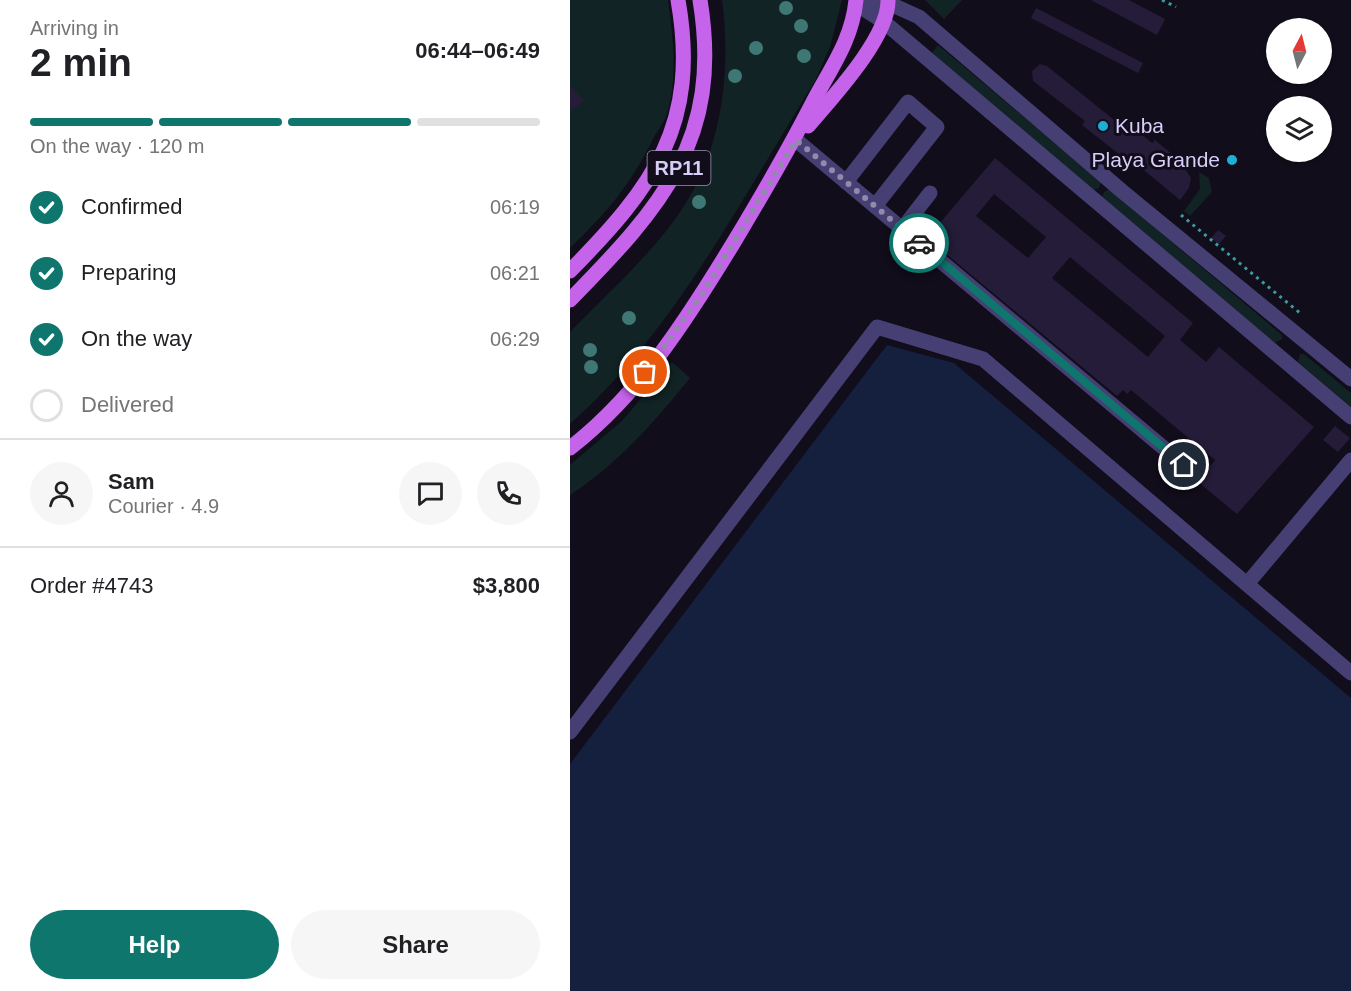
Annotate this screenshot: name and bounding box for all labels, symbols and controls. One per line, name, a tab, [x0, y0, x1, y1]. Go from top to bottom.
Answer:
text: Arriving in	[30, 17, 119, 39]
north arrow	[1266, 18, 1332, 84]
map controls	[1266, 18, 1332, 162]
text: 06:44–06:49	[415, 38, 540, 63]
text: 2 min	[30, 41, 132, 84]
button: layers	[1266, 96, 1332, 162]
place label: Kuba	[1115, 114, 1164, 137]
marker: Kuba	[1096, 119, 1110, 133]
text: On the way · 120 m	[30, 135, 205, 157]
place label: Playa Grande	[1092, 148, 1220, 171]
road number: RP11	[648, 151, 710, 185]
marker: Playa Grande	[1225, 153, 1239, 167]
icon: check	[30, 191, 63, 224]
text: Confirmed	[81, 194, 182, 219]
text: 06:19	[490, 196, 540, 218]
courier	[889, 213, 949, 273]
icon: car	[903, 227, 936, 260]
icon: check	[30, 257, 63, 290]
text: Preparing	[81, 260, 176, 285]
text: 06:21	[490, 262, 540, 284]
icon: check	[30, 323, 63, 356]
text: On the way	[81, 326, 192, 351]
text: 06:29	[490, 328, 540, 350]
pin	[619, 346, 670, 397]
icon: bag	[628, 355, 661, 388]
text: Delivered	[81, 392, 174, 417]
pin	[1158, 439, 1209, 490]
icon: home	[1167, 448, 1200, 481]
button: person	[30, 462, 93, 525]
button: chat	[399, 462, 462, 525]
button: phone	[477, 462, 540, 525]
text: Sam	[108, 469, 154, 494]
text: Courier · 4.9	[108, 495, 219, 517]
text: Order #4743	[30, 573, 154, 598]
text: $3,800	[473, 573, 540, 598]
button: Help	[30, 910, 279, 979]
button: Share	[291, 910, 540, 979]

